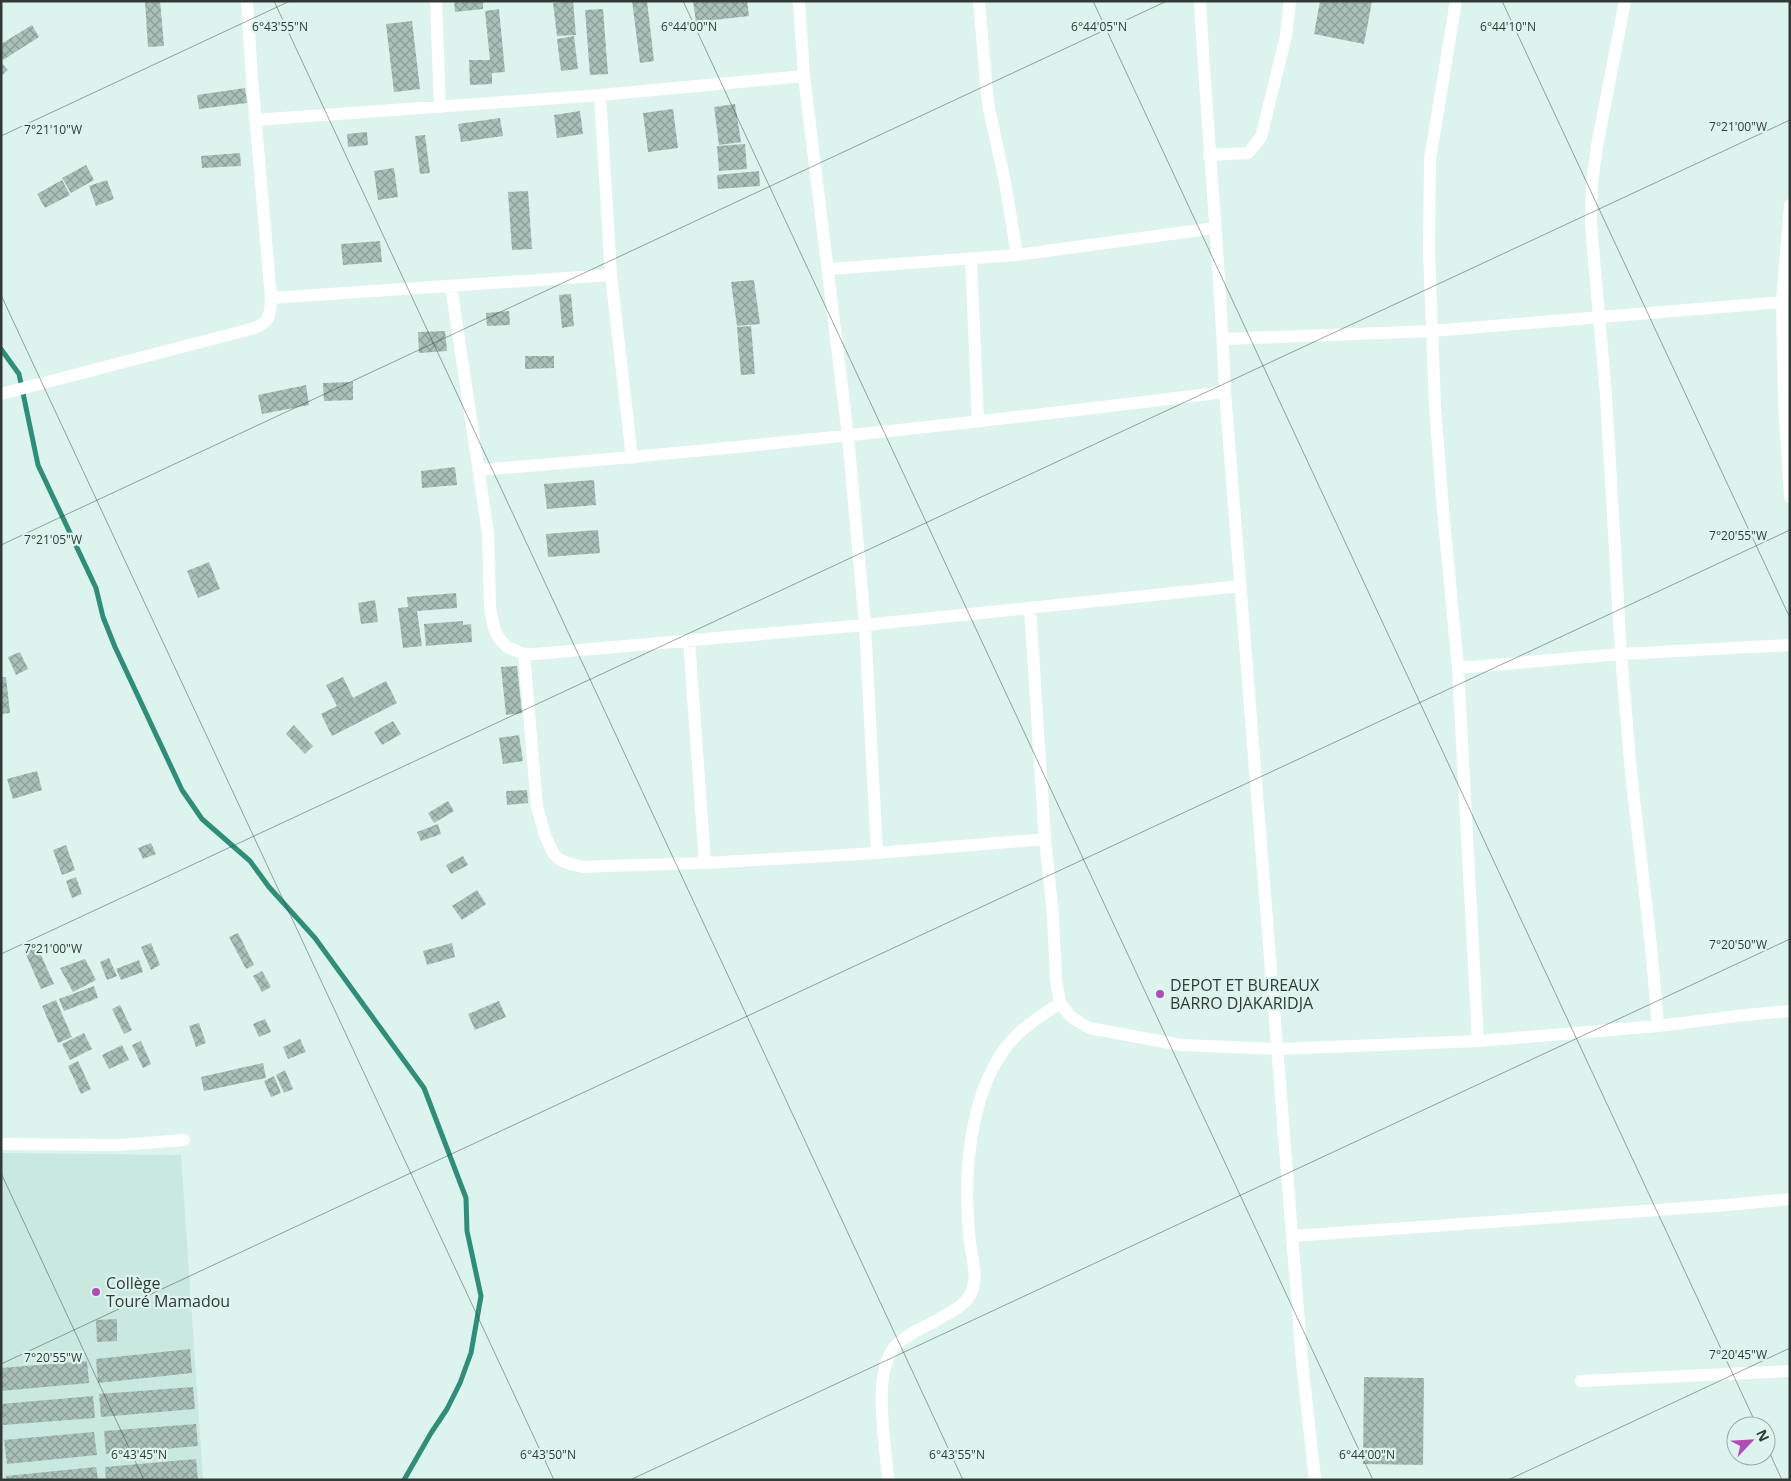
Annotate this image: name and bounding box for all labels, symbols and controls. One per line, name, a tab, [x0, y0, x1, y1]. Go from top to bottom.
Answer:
text: 6°43'55"N	[252, 18, 308, 35]
text: 6°44'00"N	[661, 18, 717, 35]
text: 6°44'05"N	[1071, 18, 1127, 35]
text: 6°44'10"N	[1480, 18, 1536, 35]
text: 7°21'00"W	[1709, 118, 1767, 135]
text: 7°21'10"W	[24, 121, 82, 138]
text: 7°20'55"W	[1709, 527, 1767, 544]
text: 7°21'05"W	[24, 531, 82, 548]
text: 7°20'50"W	[1709, 936, 1767, 953]
text: 7°21'00"W	[24, 940, 82, 957]
place label: DEPOT ET BUREAUX BARRO DJAKARIDJA	[1170, 974, 1320, 1014]
marker: DEPOT ET BUREAUX BARRO DJAKARIDJA	[1154, 988, 1166, 1000]
place label: Collège Touré Mamadou	[106, 1272, 230, 1312]
marker: Collège Touré Mamadou	[90, 1286, 102, 1298]
text: 7°20'45"W	[1709, 1346, 1767, 1363]
text: 7°20'55"W	[24, 1349, 82, 1366]
north arrow	[1726, 1416, 1776, 1466]
text: N	[1752, 1426, 1774, 1444]
text: 6°43'45"N	[111, 1446, 167, 1463]
text: 6°43'50"N	[520, 1446, 576, 1463]
text: 6°43'55"N	[929, 1446, 985, 1463]
text: 6°44'00"N	[1339, 1446, 1395, 1463]

